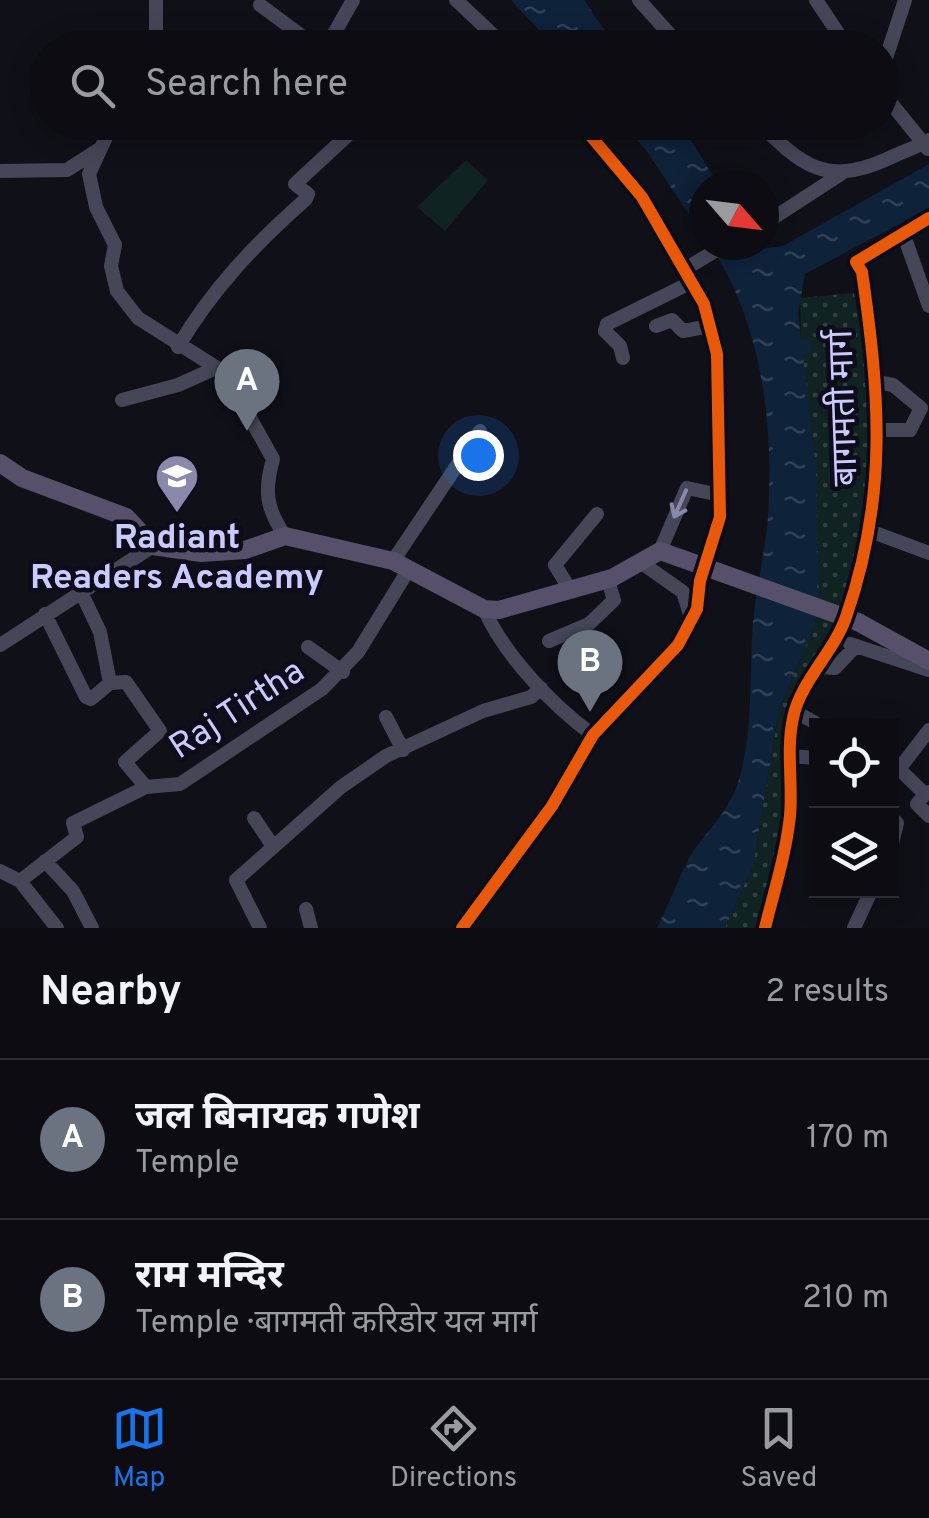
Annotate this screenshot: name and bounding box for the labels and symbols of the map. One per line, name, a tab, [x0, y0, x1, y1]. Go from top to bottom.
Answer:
north arrow	[689, 170, 779, 260]
street label: बागमती मार्ग	[819, 328, 870, 487]
pin: A	[214, 348, 280, 431]
your location	[453, 430, 504, 481]
school or university icon: Radiant Readers Academy	[154, 453, 200, 514]
one-way arrow	[670, 488, 688, 519]
place label: Radiant Readers Academy	[30, 517, 324, 601]
pin: B	[558, 630, 622, 712]
street label: Raj Tirtha	[162, 651, 314, 770]

